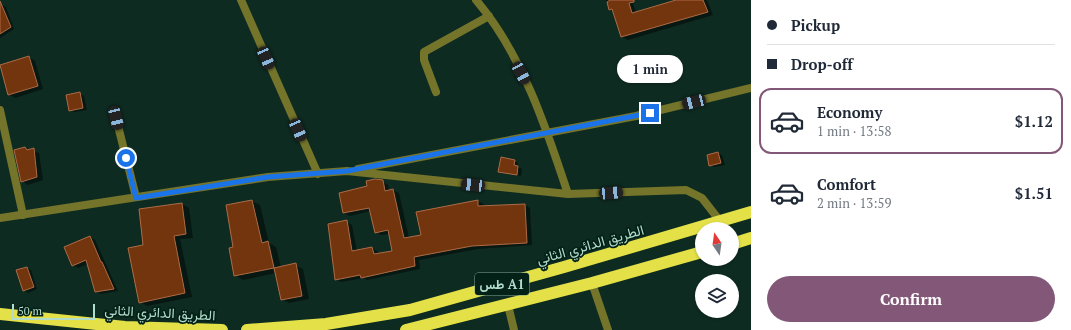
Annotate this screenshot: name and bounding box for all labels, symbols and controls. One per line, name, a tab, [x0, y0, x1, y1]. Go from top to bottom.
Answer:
text: Pickup	[791, 15, 840, 35]
car	[256, 45, 276, 71]
text: Drop-off	[791, 54, 853, 74]
callout: 1 min	[617, 55, 683, 83]
car	[510, 60, 532, 86]
text: 1 min	[632, 60, 668, 78]
car	[681, 93, 707, 111]
text: Economy	[817, 102, 882, 122]
icon: car	[769, 103, 805, 139]
route end	[641, 104, 659, 122]
car	[107, 105, 125, 131]
text: $1.12	[1015, 111, 1053, 131]
car	[288, 117, 308, 143]
text: 1 min · 13:58	[817, 122, 891, 140]
route start	[117, 149, 135, 167]
text: Comfort	[817, 174, 876, 194]
icon: car	[769, 175, 805, 211]
car	[460, 178, 486, 192]
text: $1.51	[1015, 183, 1053, 203]
car	[599, 186, 623, 200]
text: 2 min · 13:59	[817, 194, 891, 212]
street label: الطريق الدائري الثاني	[534, 220, 647, 271]
north arrow	[695, 222, 739, 266]
map controls	[695, 222, 739, 318]
road number: طس A1	[475, 273, 529, 295]
button: layers	[695, 274, 739, 318]
button: Confirm	[767, 276, 1055, 322]
street label: الطريق الدائري الثاني	[104, 300, 216, 327]
scale bar	[12, 302, 95, 321]
text: 50 m	[18, 304, 42, 318]

